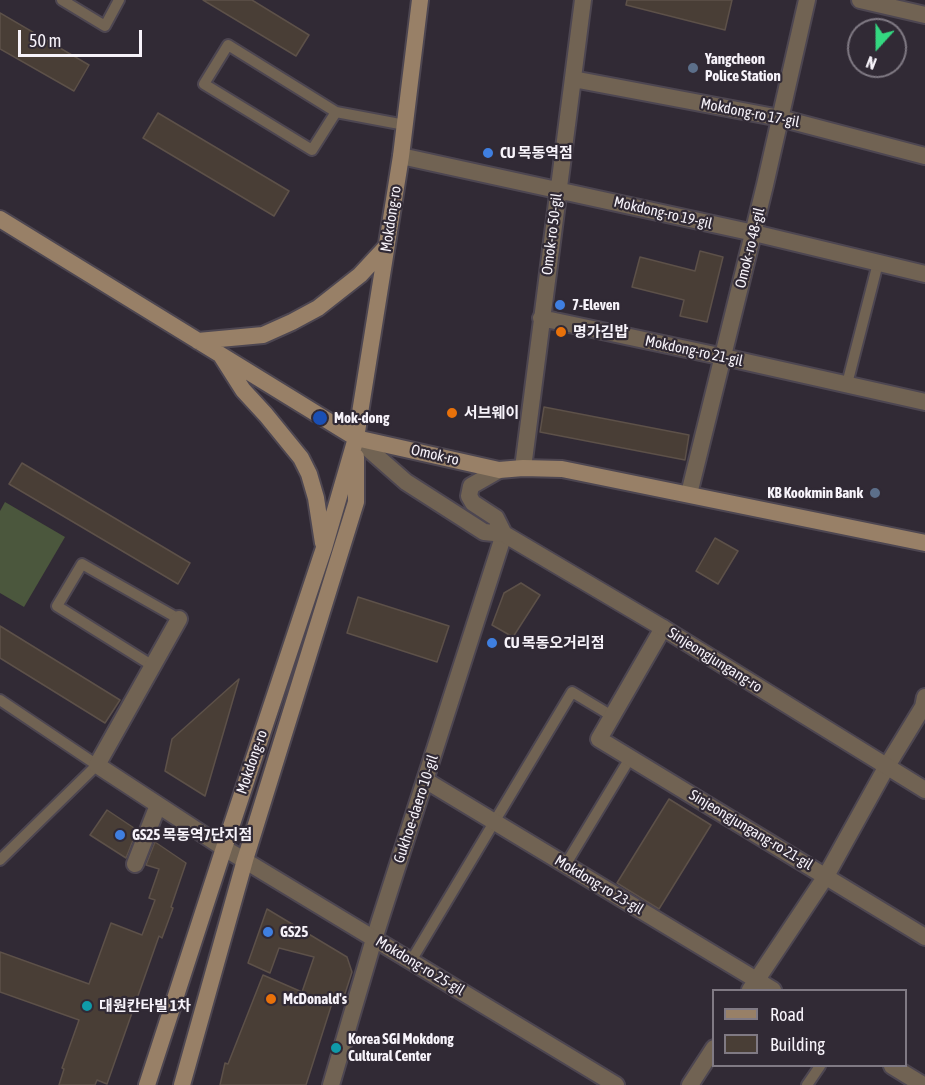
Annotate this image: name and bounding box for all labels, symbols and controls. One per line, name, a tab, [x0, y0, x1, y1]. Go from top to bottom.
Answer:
scale bar	[21, 18, 146, 56]
north arrow	[847, 18, 907, 78]
text: 50 m	[29, 30, 61, 51]
place label: Yangcheon Police Station	[705, 50, 781, 85]
text: N	[864, 53, 879, 73]
marker: Yangcheon Police Station	[686, 61, 700, 75]
street label: Mokdong-ro 17-gil	[699, 95, 801, 131]
place label: CU 목동역점	[500, 144, 573, 162]
marker: CU 목동역점	[481, 146, 495, 160]
street label: Mokdong-ro	[377, 185, 405, 253]
street label: Omok-ro 50-gil	[538, 192, 566, 276]
street label: Mokdong-ro 19-gil	[612, 193, 714, 233]
street label: Omok-ro 48-gil	[731, 206, 769, 290]
place label: 7-Eleven	[572, 296, 620, 314]
marker: 7-Eleven	[553, 298, 567, 312]
place label: 명가김밥	[573, 323, 628, 341]
marker: 명가김밥	[554, 325, 568, 339]
street label: Mokdong-ro 21-gil	[643, 332, 745, 370]
place label: 서브웨이	[464, 404, 519, 422]
marker: 서브웨이	[445, 406, 459, 420]
marker: Mok-dong	[311, 409, 329, 427]
place label: Mok-dong	[334, 409, 389, 427]
street label: Omok-ro	[409, 441, 461, 469]
place label: KB Kookmin Bank	[767, 484, 863, 502]
marker: KB Kookmin Bank	[868, 486, 882, 500]
street label: Sinjeongjungang-ro	[664, 624, 766, 696]
place label: CU 목동오거리점	[504, 634, 604, 652]
marker: CU 목동오거리점	[485, 636, 499, 650]
street label: Mokdong-ro	[233, 728, 271, 796]
street label: Gukhoe-daero 10-gil	[390, 753, 442, 865]
street label: Sinjeongjungang-ro 21-gil	[686, 786, 816, 874]
place label: GS25 목동역7단지점	[132, 826, 252, 844]
marker: GS25 목동역7단지점	[113, 828, 127, 842]
street label: Mokdong-ro 23-gil	[551, 851, 647, 919]
place label: GS25	[280, 923, 308, 941]
marker: GS25	[261, 925, 275, 939]
street label: Mokdong-ro 25-gil	[372, 932, 468, 1000]
legend	[712, 989, 907, 1067]
place label: McDonald's	[283, 990, 347, 1008]
marker: McDonald's	[264, 992, 278, 1006]
place label: 대원칸타빌 1차	[99, 997, 191, 1015]
marker: 대원칸타빌 1차	[80, 999, 94, 1013]
text: Road	[770, 1004, 804, 1025]
place label: Korea SGI Mokdong Cultural Center	[348, 1030, 454, 1065]
text: Building	[770, 1034, 825, 1055]
marker: Korea SGI Mokdong Cultural Center	[329, 1041, 343, 1055]

